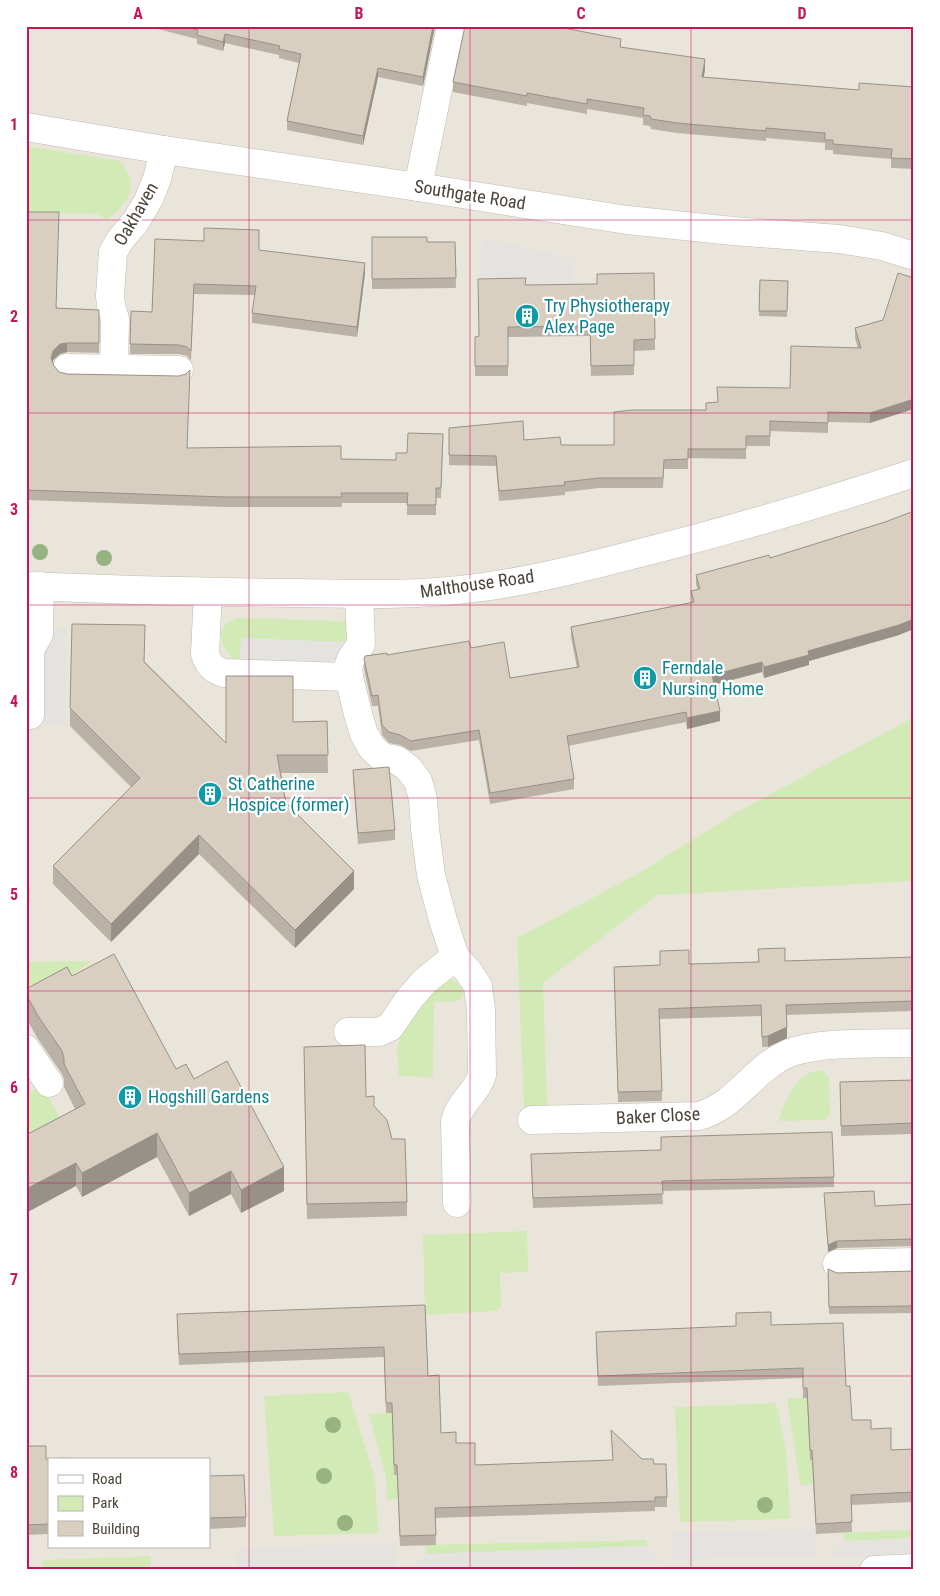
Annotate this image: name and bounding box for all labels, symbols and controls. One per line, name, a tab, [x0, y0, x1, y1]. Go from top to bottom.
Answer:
text: A	[133, 4, 143, 23]
text: B	[355, 4, 364, 23]
text: C	[576, 4, 586, 23]
text: D	[797, 4, 807, 23]
text: 1	[10, 115, 18, 134]
street label: Southgate Road	[413, 175, 527, 214]
street label: Oakhaven	[109, 178, 162, 249]
place label: Try Physiotherapy Alex Page	[544, 295, 671, 337]
building icon: Try Physiotherapy Alex Page	[514, 303, 540, 329]
text: 2	[10, 307, 18, 326]
text: 3	[10, 500, 18, 519]
street label: Malthouse Road	[419, 565, 535, 602]
place label: Ferndale Nursing Home	[662, 657, 764, 699]
building icon: Ferndale Nursing Home	[632, 665, 658, 691]
text: 4	[10, 692, 18, 711]
place label: St Catherine Hospice (former)	[228, 773, 349, 816]
building icon: St Catherine Hospice (former)	[197, 781, 223, 807]
text: 5	[10, 885, 18, 904]
text: 6	[10, 1078, 18, 1097]
building icon: Hogshill Gardens	[117, 1084, 143, 1110]
place label: Hogshill Gardens	[148, 1086, 269, 1107]
street label: Baker Close	[615, 1103, 701, 1128]
text: 7	[10, 1270, 18, 1289]
legend	[48, 1458, 210, 1548]
text: 8	[10, 1463, 18, 1482]
text: Road	[92, 1470, 122, 1488]
text: Park	[92, 1494, 119, 1512]
text: Building	[92, 1520, 140, 1538]

